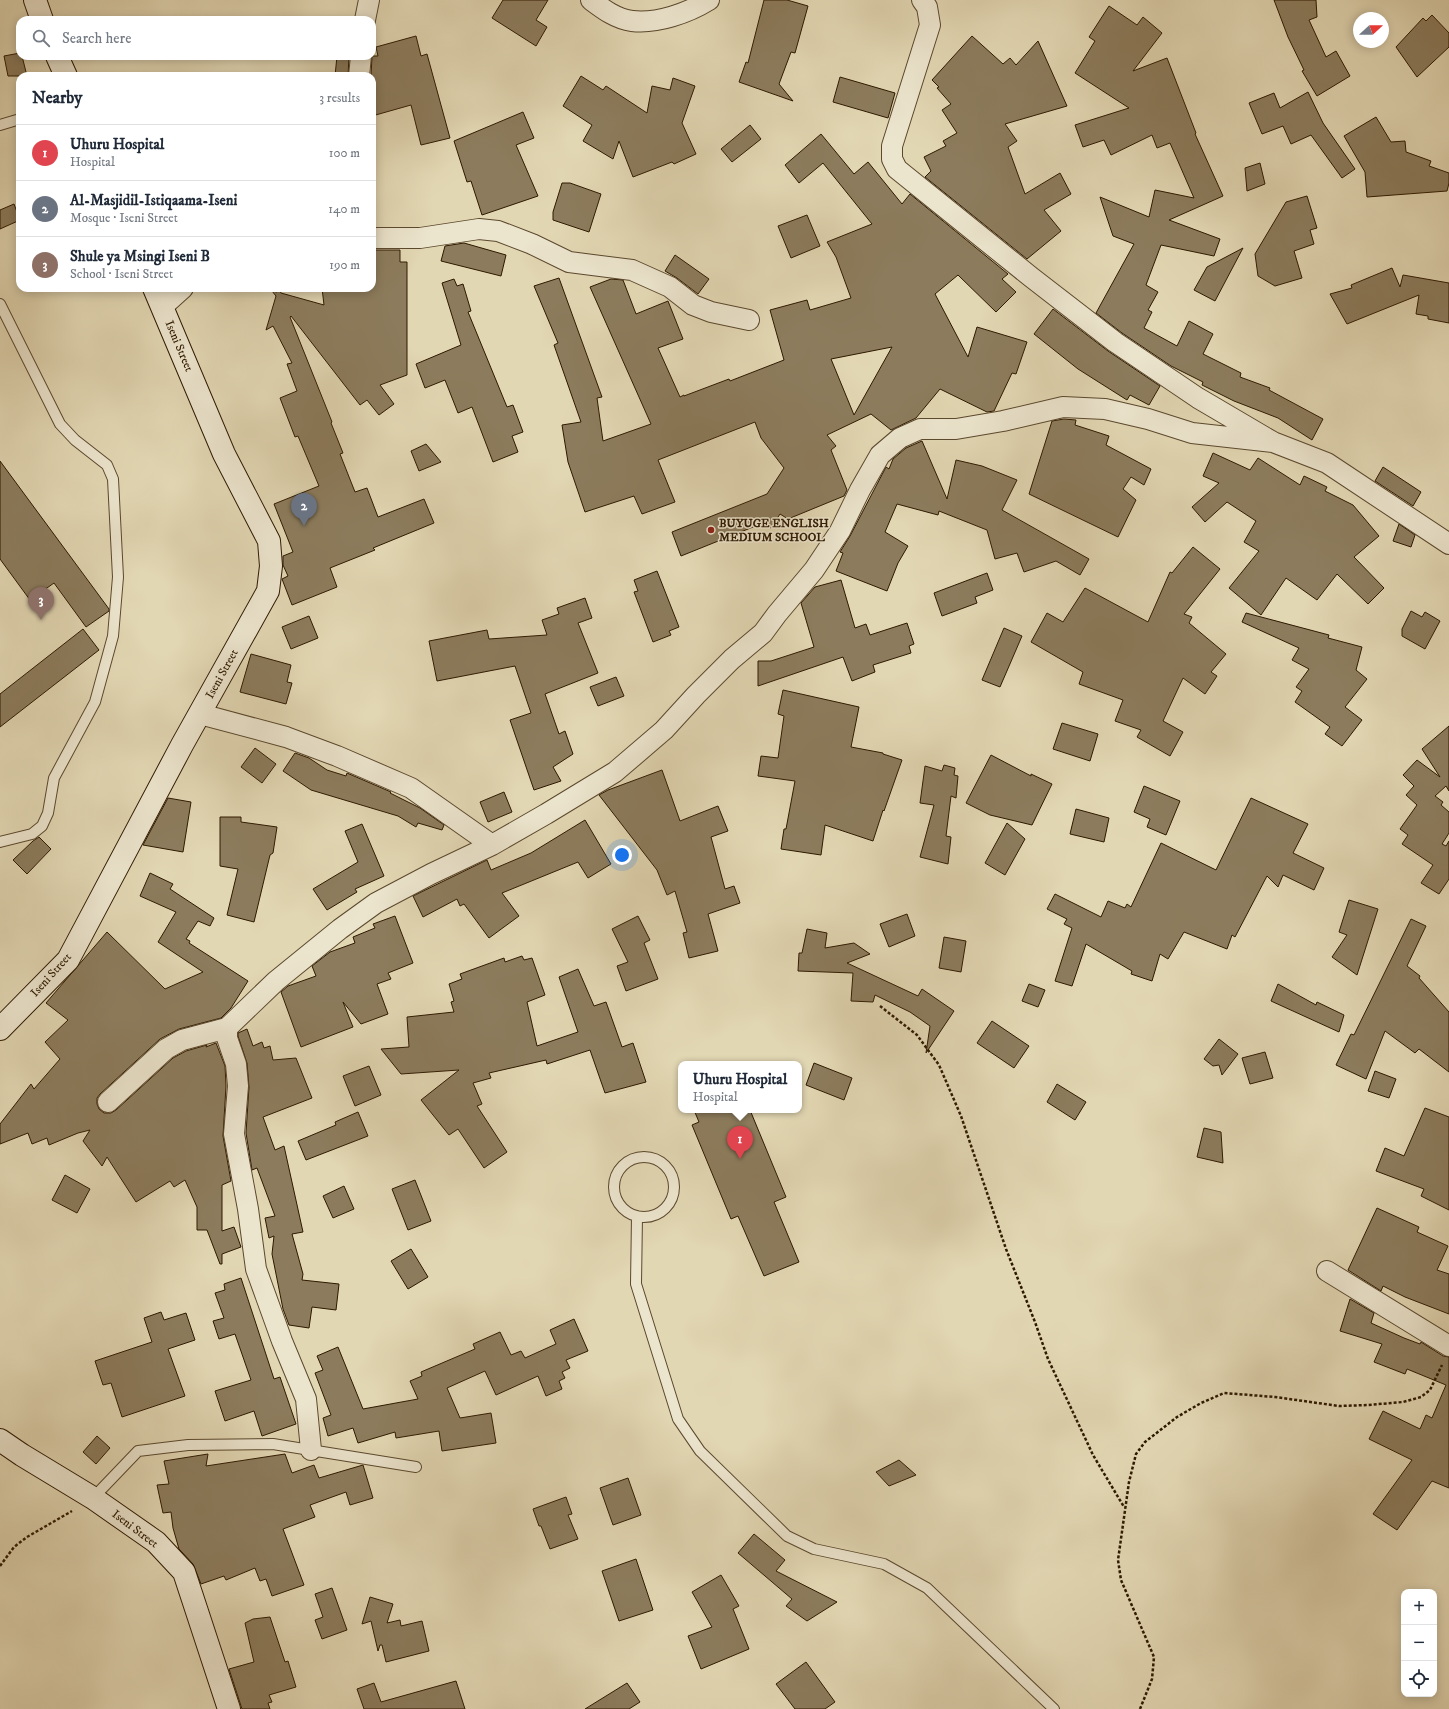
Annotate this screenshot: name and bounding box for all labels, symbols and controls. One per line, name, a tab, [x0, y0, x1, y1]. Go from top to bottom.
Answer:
north arrow	[1353, 12, 1389, 48]
search box	[16, 16, 376, 60]
icon: search	[30, 27, 52, 49]
text: Search here	[62, 29, 131, 48]
text: Nearby	[32, 87, 82, 109]
text: 3 results	[319, 90, 360, 106]
text: Uhuru Hospital	[70, 135, 164, 154]
text: 1	[43, 145, 47, 161]
text: 100 m	[329, 145, 360, 161]
text: Hospital	[70, 154, 115, 170]
text: Al-Masjidil-Istiqaama-Iseni	[70, 191, 237, 210]
text: 2	[42, 201, 48, 217]
text: 140 m	[328, 201, 360, 217]
text: Mosque · Iseni Street	[70, 210, 178, 226]
text: Shule ya Msingi Iseni B	[70, 247, 210, 266]
text: 3	[43, 257, 47, 273]
text: 190 m	[329, 257, 360, 273]
text: School · Iseni Street	[70, 266, 173, 282]
street label: Iseni Street	[161, 318, 197, 374]
pin: 2	[291, 493, 317, 526]
place label: BUYUGE ENGLISH MEDIUM SCHOOL	[719, 516, 829, 545]
marker: BUYUGE ENGLISH MEDIUM SCHOOL	[706, 525, 716, 535]
pin: 3	[28, 587, 54, 620]
street label: Iseni Street	[202, 647, 242, 701]
your location	[612, 845, 632, 865]
street label: Iseni Street	[27, 950, 75, 1000]
popup	[678, 1061, 802, 1113]
text: Uhuru Hospital	[693, 1070, 787, 1089]
text: Hospital	[693, 1089, 738, 1105]
pin: 1	[727, 1126, 753, 1159]
street label: Iseni Street	[109, 1507, 161, 1551]
map controls	[1401, 1589, 1437, 1697]
button: +	[1401, 1589, 1437, 1625]
button: −	[1401, 1625, 1437, 1661]
button: locate	[1401, 1661, 1437, 1697]

